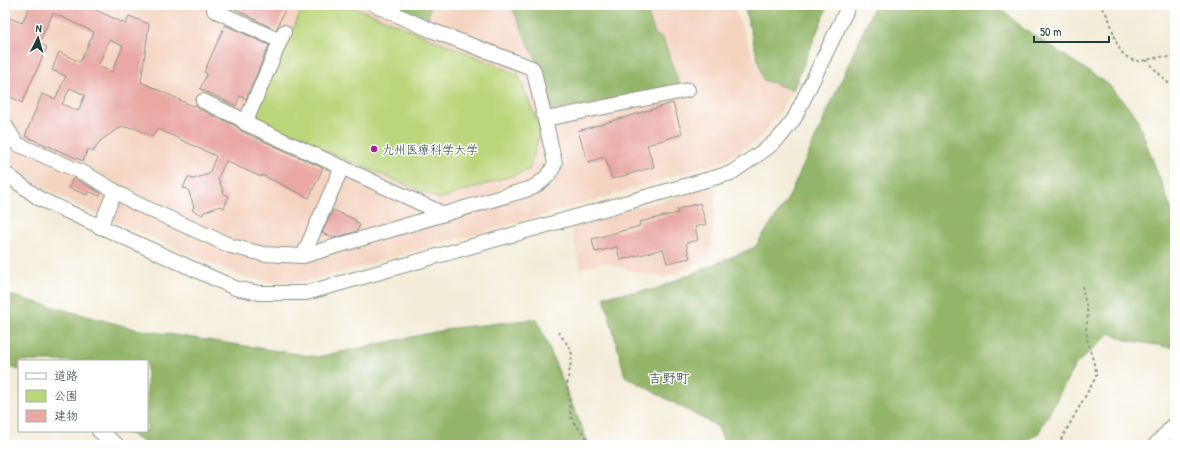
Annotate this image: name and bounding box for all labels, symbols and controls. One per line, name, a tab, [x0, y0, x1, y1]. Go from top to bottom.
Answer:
north arrow	[18, 18, 58, 58]
scale bar	[1034, 18, 1109, 44]
text: N	[35, 21, 43, 35]
text: 50 m	[1040, 23, 1061, 40]
place label: 九州医療科学大学	[382, 141, 478, 158]
marker: 九州医療科学大学	[369, 144, 379, 154]
legend	[18, 360, 148, 432]
text: 道路	[54, 367, 78, 384]
district label: 吉野町	[648, 368, 690, 387]
text: 公園	[54, 387, 78, 404]
text: 建物	[54, 407, 78, 424]

